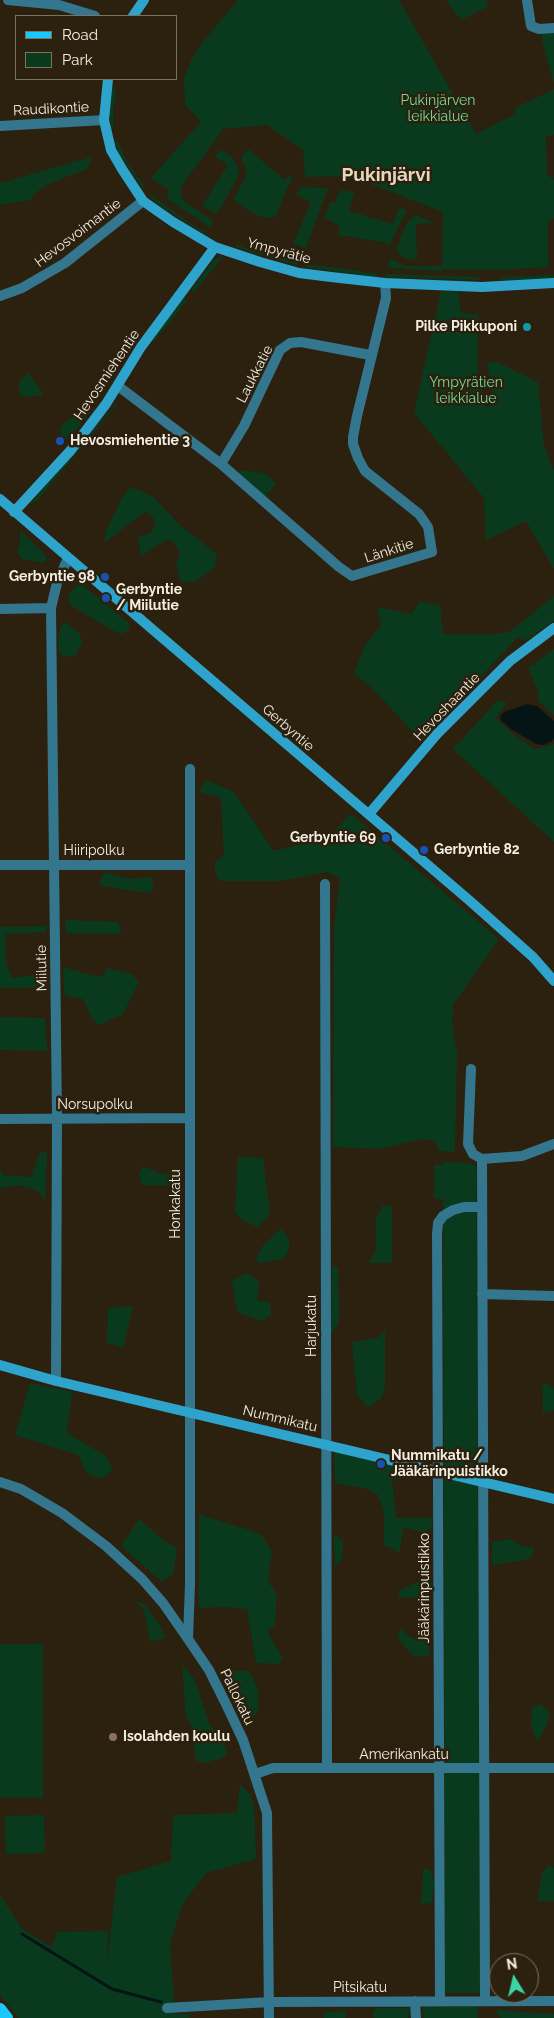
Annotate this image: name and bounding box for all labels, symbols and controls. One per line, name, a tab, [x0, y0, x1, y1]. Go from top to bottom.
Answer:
legend	[15, 15, 178, 80]
text: Road	[62, 26, 98, 44]
text: Park	[62, 51, 93, 69]
park label: Pukinjärven leikkialue	[401, 93, 475, 125]
street label: Raudikontie	[13, 99, 89, 119]
district label: Pukinjärvi	[341, 164, 431, 186]
street label: Hevosvoimantie	[32, 195, 124, 271]
street label: Ympyrätie	[245, 234, 313, 268]
place label: Pilke Pikkuponi	[415, 319, 517, 335]
marker: Pilke Pikkuponi	[521, 321, 533, 333]
street label: Hevosmiehentie	[71, 327, 143, 423]
street label: Laukkatie	[233, 342, 277, 406]
park label: Ympyrätien leikkialue	[429, 375, 503, 408]
place label: Hevosmiehentie 3	[70, 433, 190, 449]
marker: Hevosmiehentie 3	[54, 435, 66, 447]
street label: Länkitie	[362, 535, 416, 567]
place label: Gerbyntie 98	[9, 569, 95, 585]
marker: Gerbyntie 98	[99, 571, 111, 583]
place label: Gerbyntie / Miilutie	[116, 582, 182, 614]
marker: Gerbyntie / Miilutie	[100, 592, 112, 604]
street label: Hevoshaantie	[410, 670, 484, 744]
street label: Gerbyntie	[259, 701, 317, 755]
place label: Gerbyntie 69	[290, 830, 376, 846]
marker: Gerbyntie 69	[380, 832, 392, 844]
place label: Gerbyntie 82	[434, 842, 520, 858]
street label: Hiiripolku	[64, 843, 124, 859]
marker: Gerbyntie 82	[418, 844, 430, 856]
street label: Miilutie	[33, 945, 51, 991]
street label: Norsupolku	[57, 1097, 133, 1113]
street label: Honkakatu	[168, 1169, 184, 1239]
street label: Harjukatu	[304, 1295, 320, 1357]
street label: Nummikatu	[241, 1402, 319, 1436]
place label: Nummikatu / Jääkärinpuistikko	[391, 1448, 508, 1480]
marker: Nummikatu / Jääkärinpuistikko	[375, 1458, 387, 1470]
street label: Jääkärinpuistikko	[417, 1533, 433, 1643]
street label: Pallokatu	[216, 1666, 258, 1728]
place label: Isolahden koulu	[123, 1729, 230, 1745]
marker: Isolahden koulu	[107, 1731, 119, 1743]
street label: Amerikankatu	[359, 1747, 449, 1763]
north arrow	[489, 1953, 539, 2003]
text: N	[505, 1955, 518, 1973]
street label: Pitsikatu	[333, 1980, 387, 1996]

